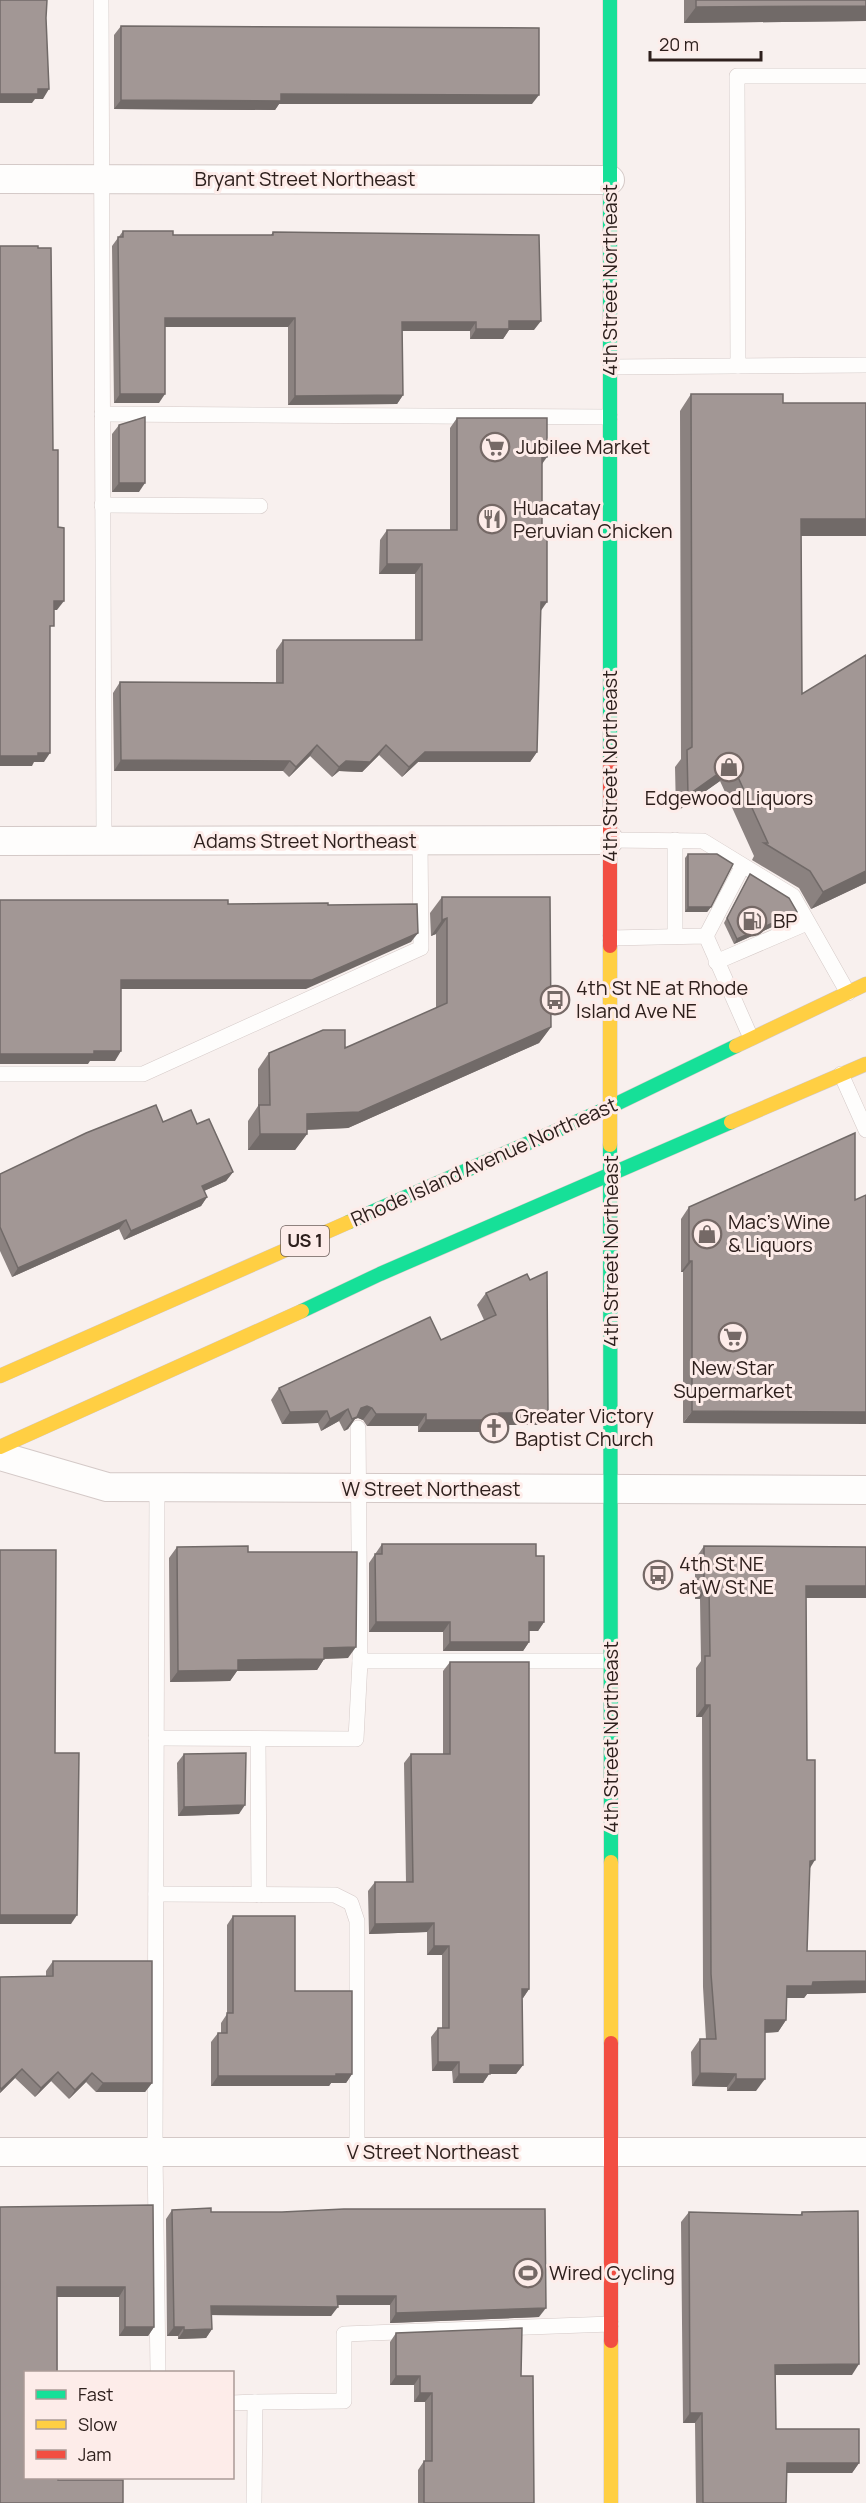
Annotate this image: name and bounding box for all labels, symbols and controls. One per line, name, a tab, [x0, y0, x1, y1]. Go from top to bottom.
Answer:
scale bar	[650, 24, 761, 62]
text: 20 m	[659, 32, 699, 56]
street label: Bryant Street Northeast	[195, 165, 415, 192]
street label: 4th Street Northeast	[596, 184, 623, 376]
supermarket icon: Jubilee Market	[479, 431, 511, 463]
place label: Jubilee Market	[516, 433, 650, 460]
place label: Huacatay Peruvian Chicken	[513, 494, 673, 544]
restaurant icon: Huacatay Peruvian Chicken	[476, 503, 508, 535]
street label: 4th Street Northeast	[596, 670, 623, 862]
shop icon: Edgewood Liquors	[713, 751, 745, 783]
place label: Edgewood Liquors	[645, 784, 813, 811]
street label: Adams Street Northeast	[193, 827, 417, 854]
fuel station icon: BP	[736, 905, 768, 937]
place label: BP	[773, 907, 797, 934]
place label: 4th St NE at Rhode Island Ave NE	[576, 974, 748, 1024]
bus stop icon: 4th St NE at Rhode Island Ave NE	[539, 984, 571, 1016]
street label: Rhode Island Avenue Northeast	[346, 1091, 621, 1233]
street label: 4th Street Northeast	[597, 1155, 624, 1347]
place label: Mac's Wine & Liquors	[728, 1208, 830, 1258]
shop icon: Mac's Wine & Liquors	[691, 1218, 723, 1250]
road number: US 1	[281, 1226, 329, 1256]
supermarket icon: New Star Supermarket	[717, 1321, 749, 1353]
place label: New Star Supermarket	[673, 1354, 793, 1404]
place label: Greater Victory Baptist Church	[515, 1402, 654, 1452]
church icon: Greater Victory Baptist Church	[478, 1412, 510, 1444]
street label: W Street Northeast	[341, 1475, 521, 1502]
place label: 4th St NE at W St NE	[679, 1550, 774, 1600]
bus stop icon: 4th St NE at W St NE	[642, 1559, 674, 1591]
street label: 4th Street Northeast	[597, 1641, 624, 1833]
street label: V Street Northeast	[347, 2138, 519, 2165]
sports icon: Wired Cycling	[512, 2257, 544, 2289]
place label: Wired Cycling	[549, 2259, 675, 2286]
legend	[24, 2371, 234, 2479]
text: Fast	[78, 2382, 113, 2406]
text: Slow	[78, 2412, 118, 2436]
text: Jam	[78, 2442, 112, 2466]

